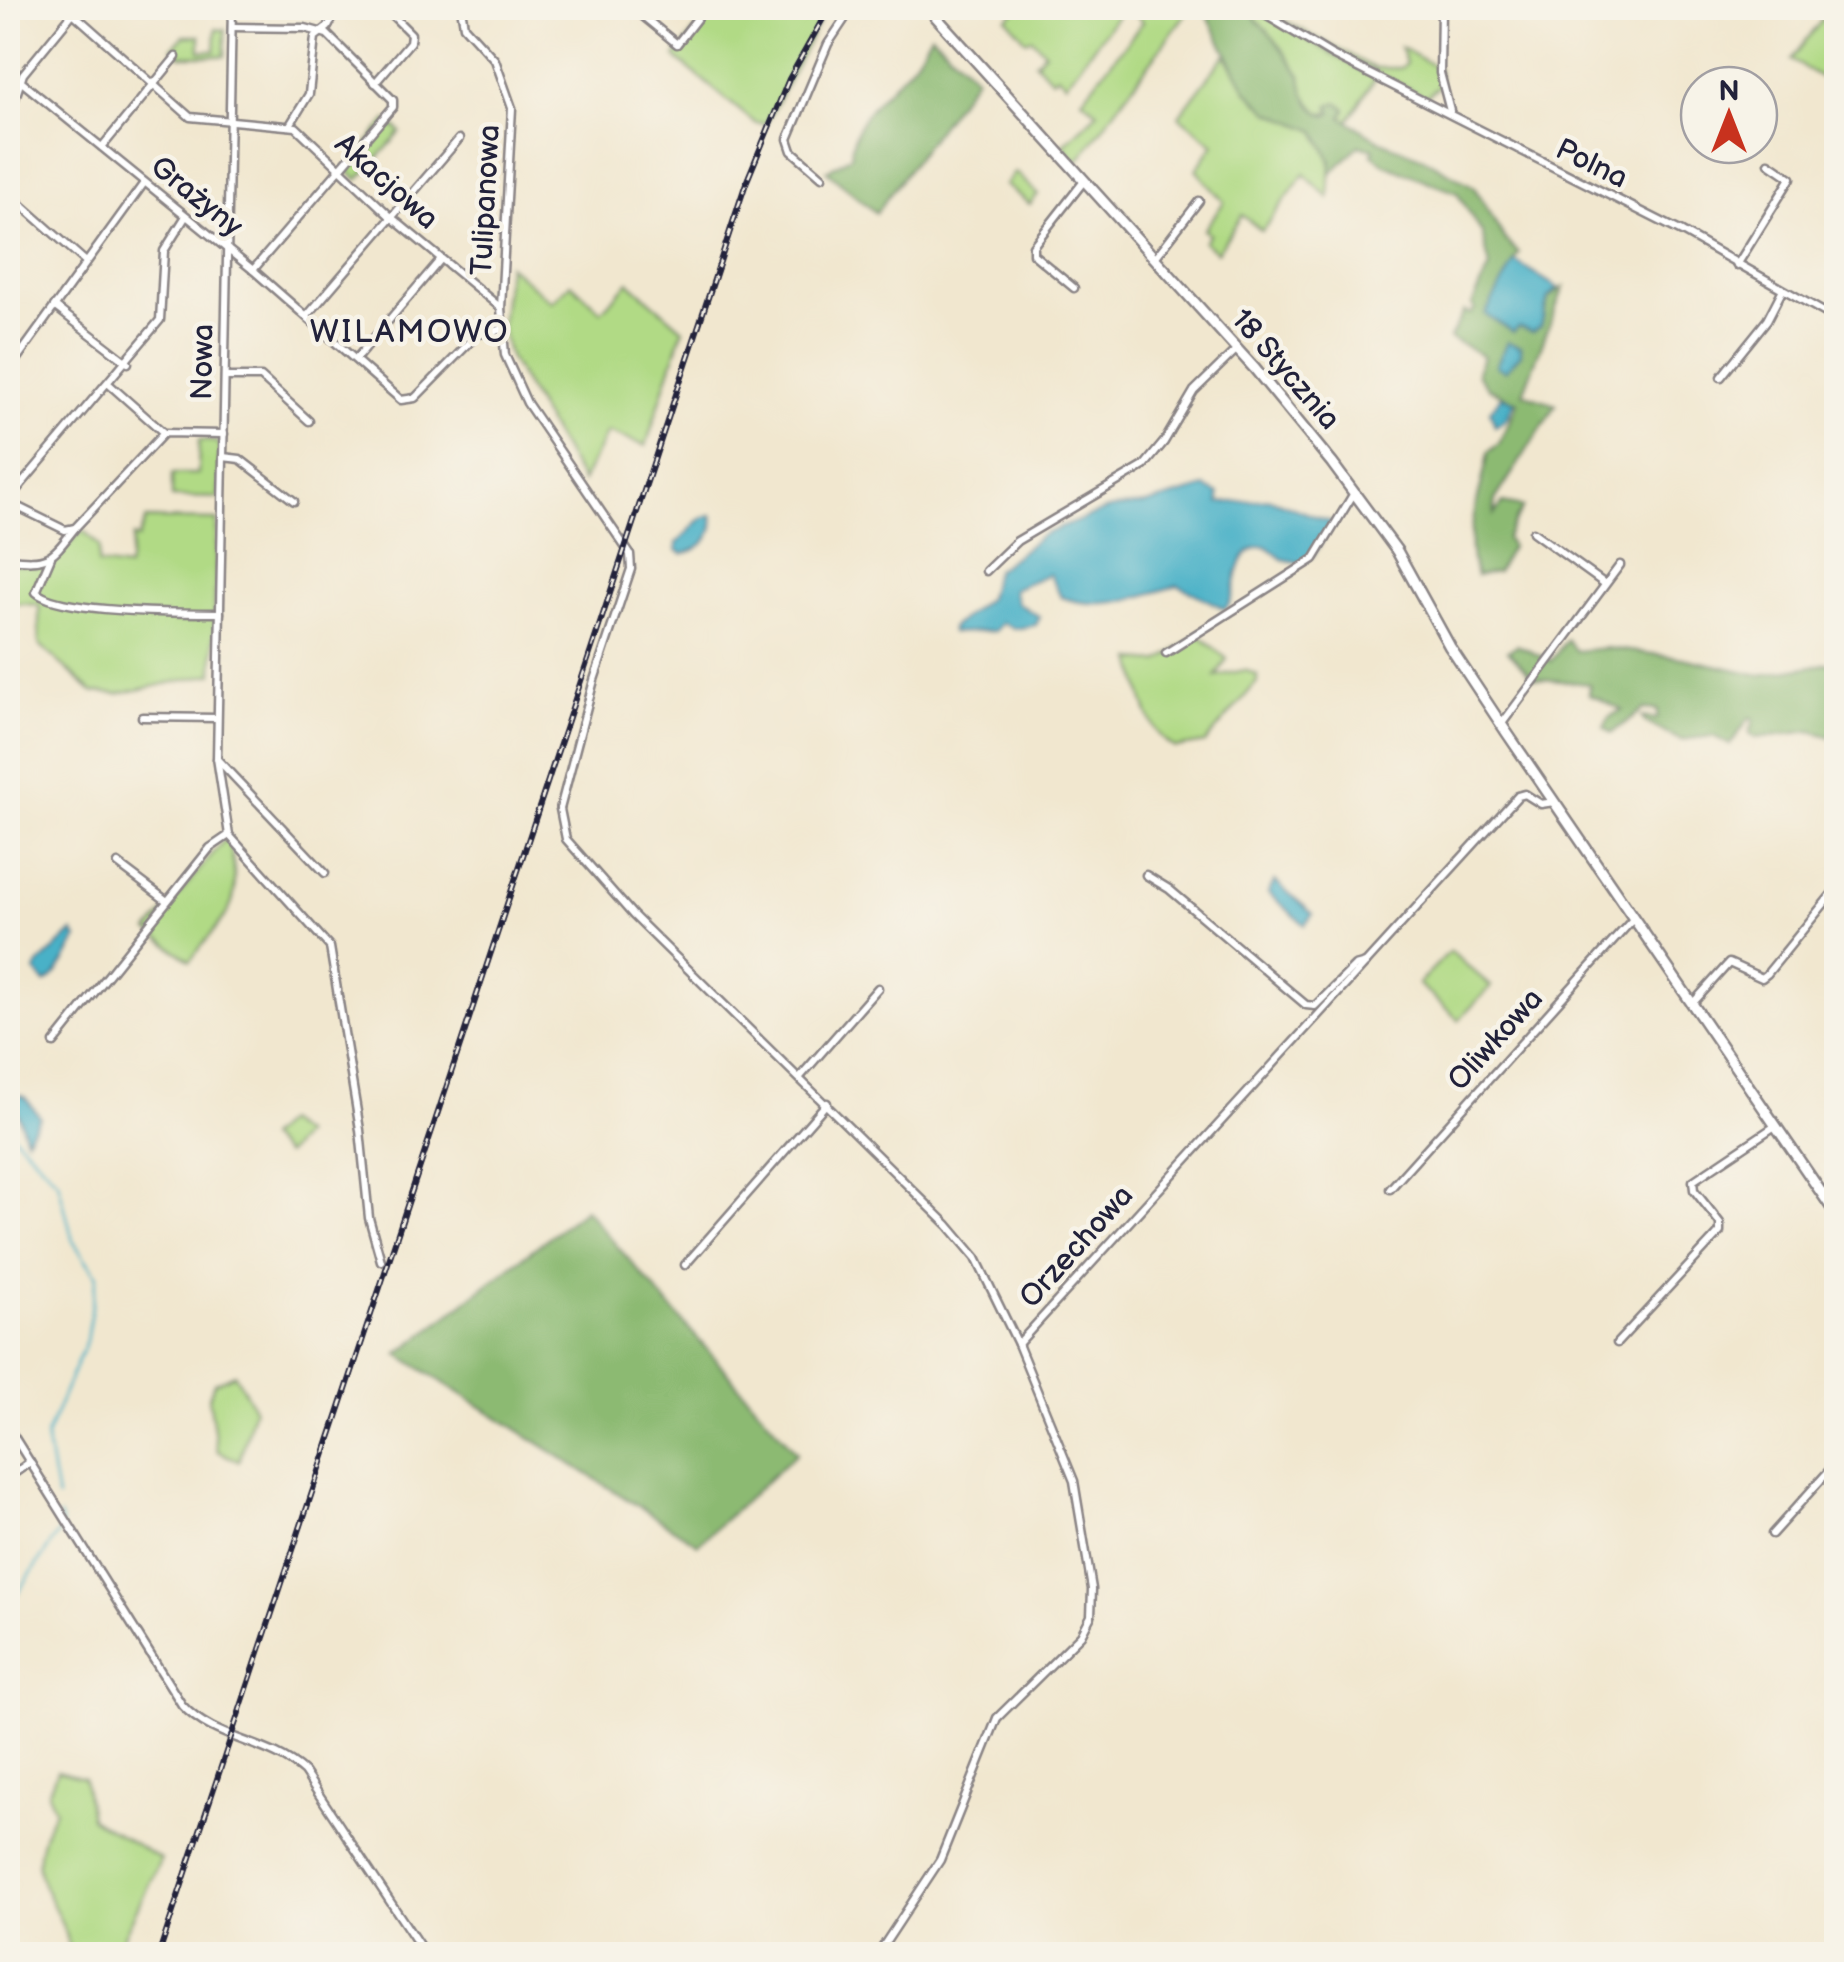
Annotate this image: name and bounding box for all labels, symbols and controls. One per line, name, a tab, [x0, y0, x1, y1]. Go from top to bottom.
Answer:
north arrow	[1679, 65, 1779, 165]
text: N	[1718, 75, 1740, 108]
street label: Tulipanowa	[464, 124, 508, 277]
street label: Akacjowa	[327, 126, 445, 237]
street label: Polna	[1550, 131, 1633, 197]
street label: Grażyny	[143, 149, 250, 245]
street label: 18 Stycznia	[1223, 302, 1347, 437]
district label: WILAMOWO	[310, 313, 510, 352]
street label: Nowa	[184, 324, 222, 400]
street label: Oliwkowa	[1441, 981, 1551, 1098]
street label: Orzechowa	[1012, 1178, 1141, 1315]

